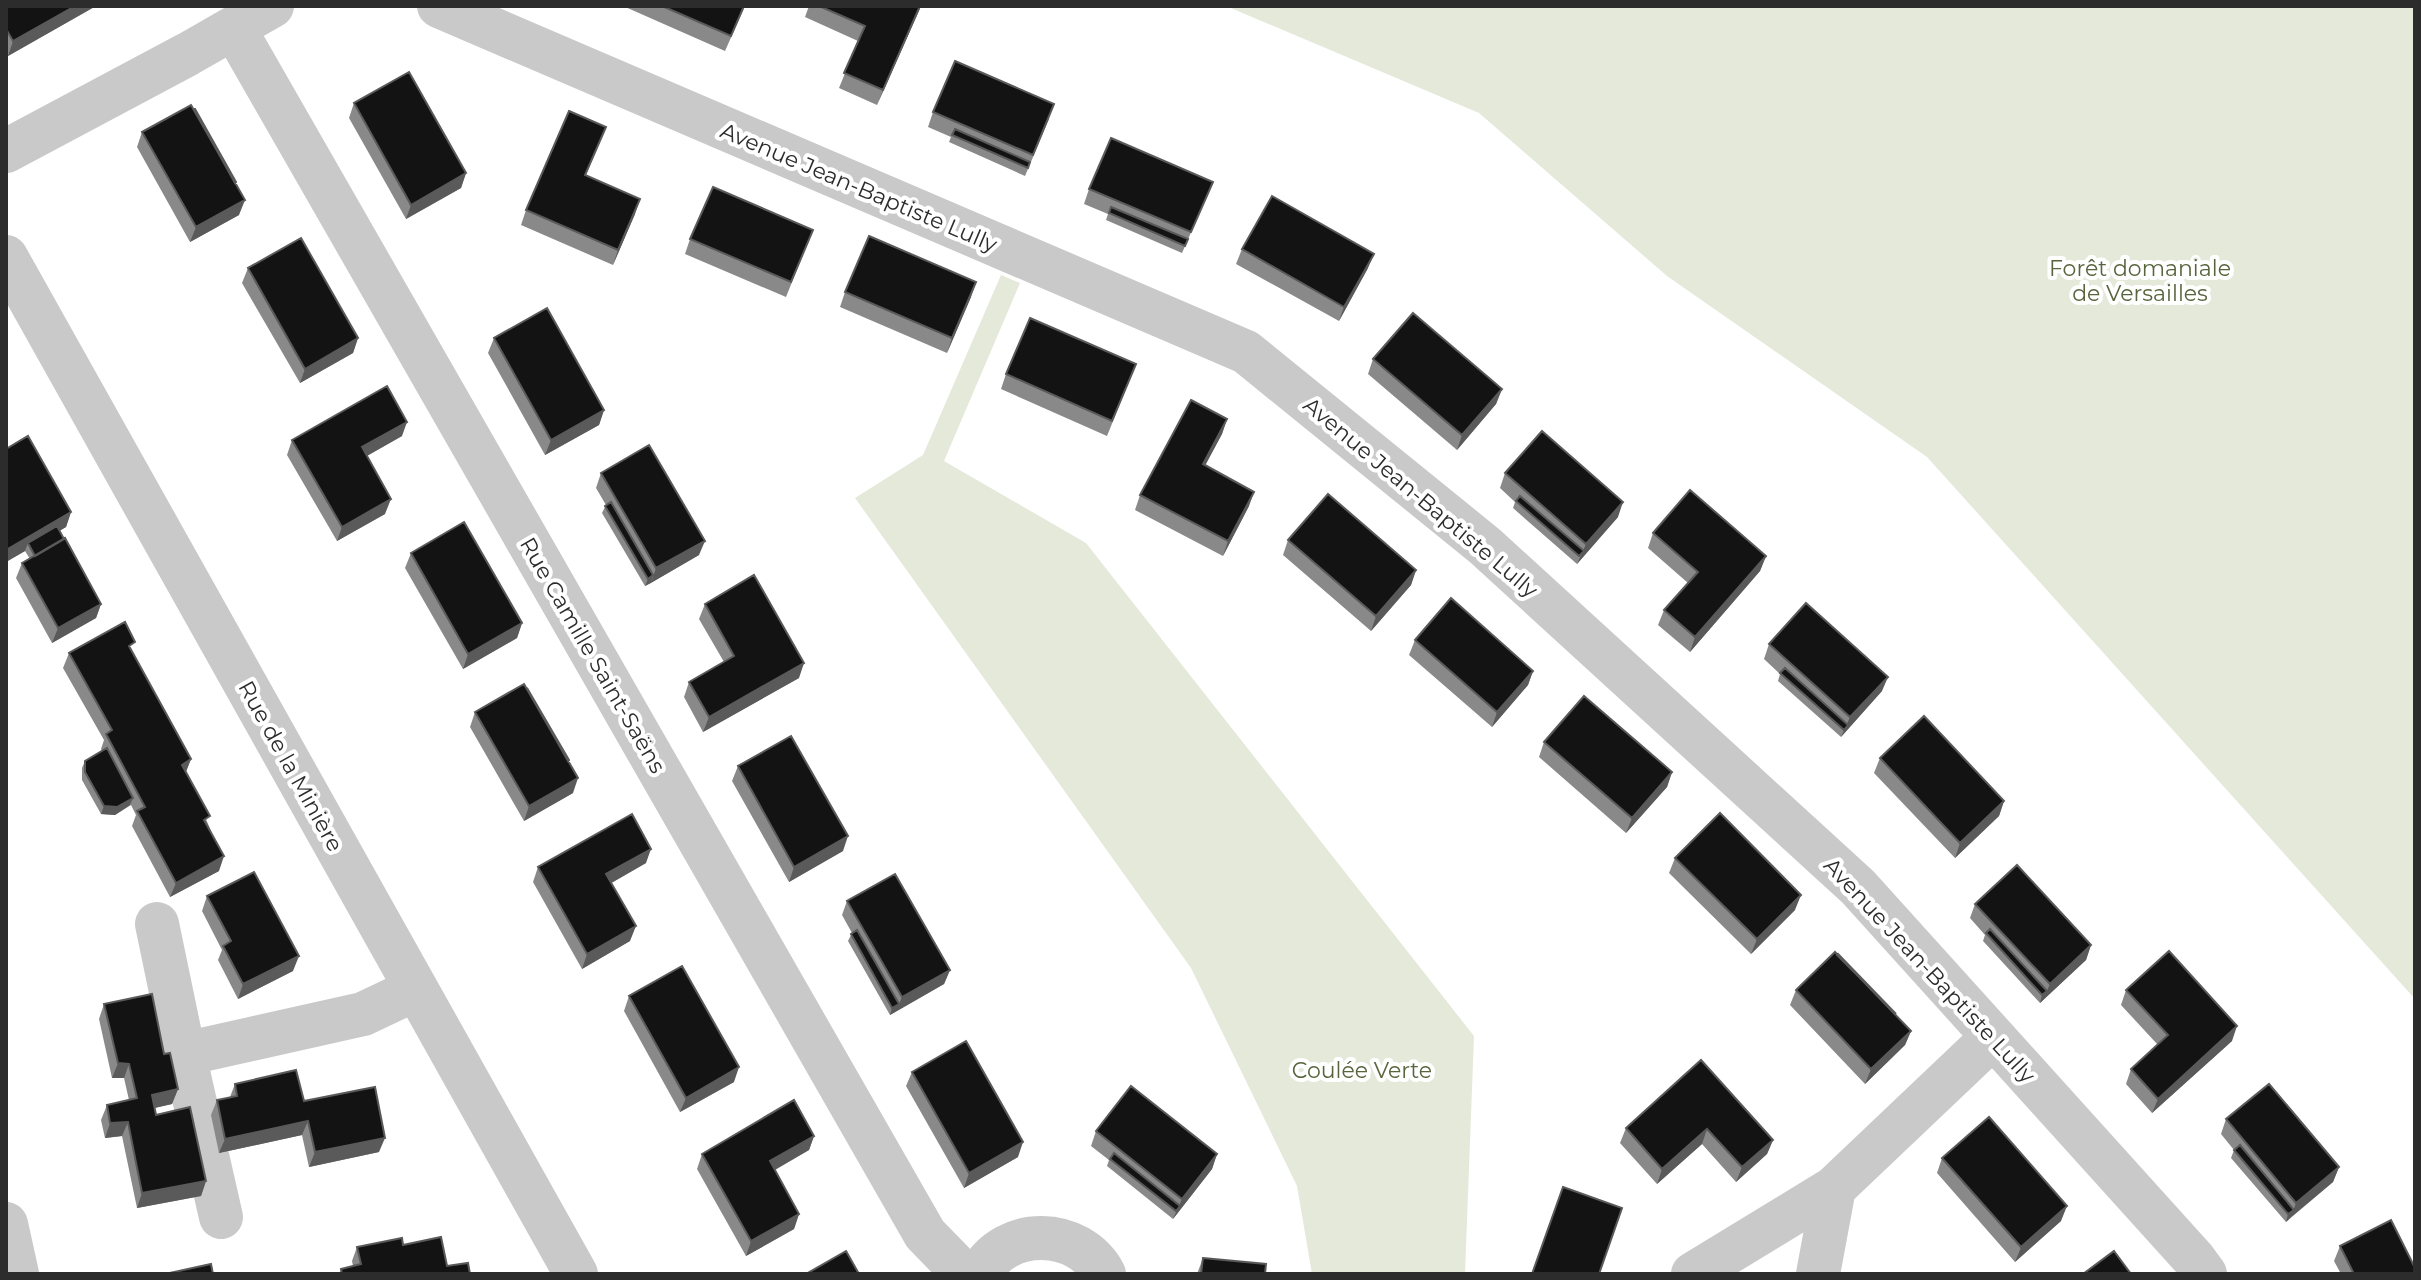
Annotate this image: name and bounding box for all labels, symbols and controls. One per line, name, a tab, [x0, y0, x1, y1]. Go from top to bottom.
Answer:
street label: Avenue Jean-Baptiste Lully	[716, 117, 1001, 258]
park label: Forêt domaniale de Versailles	[2049, 255, 2231, 307]
street label: Avenue Jean-Baptiste Lully	[1298, 391, 1544, 604]
street label: Rue Camille Saint-Saëns	[514, 533, 671, 778]
street label: Rue de la Minière	[232, 676, 349, 856]
street label: Avenue Jean-Baptiste Lully	[1818, 852, 2041, 1089]
park label: Coulée Verte	[1292, 1057, 1432, 1084]

